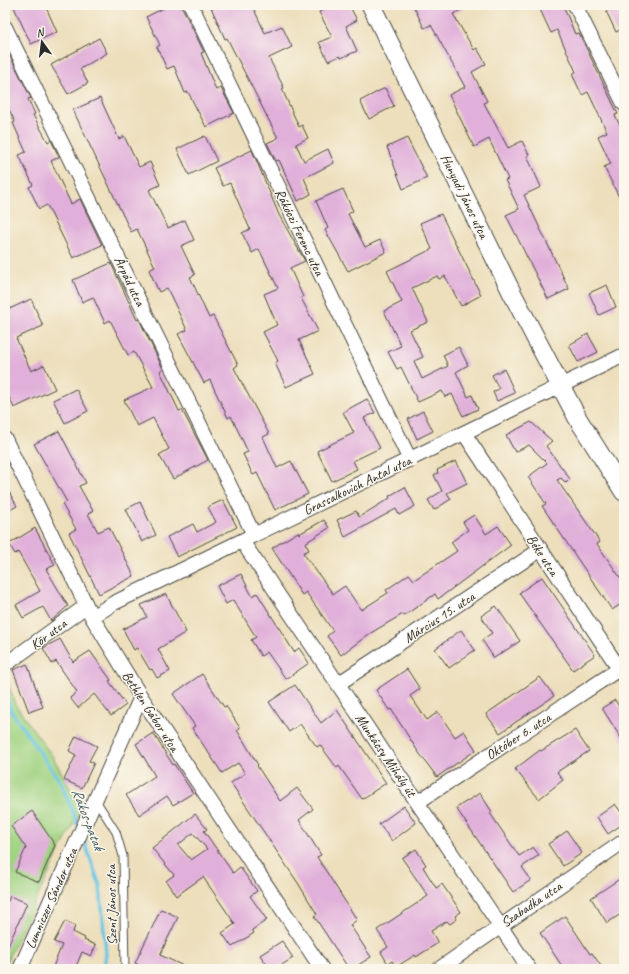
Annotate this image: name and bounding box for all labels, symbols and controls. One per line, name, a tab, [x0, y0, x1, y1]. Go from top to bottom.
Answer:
north arrow	[22, 22, 62, 62]
text: N	[35, 24, 47, 40]
street label: Hunyadi János utca	[437, 151, 493, 242]
street label: Rákóczi Ferenc utca	[271, 186, 328, 280]
street label: Árpád utca	[110, 254, 149, 310]
street label: Grassalkovich Antal utca	[301, 451, 415, 519]
street label: Béke utca	[523, 531, 563, 580]
street label: Március 15. utca	[401, 587, 479, 647]
street label: Kör utca	[27, 614, 71, 654]
street label: Bethlen Gábor utca	[118, 668, 184, 756]
street label: Október 6. utca	[483, 708, 555, 764]
street label: Munkácsy Mihály út	[352, 711, 420, 801]
water label: Rákos-patak	[67, 786, 109, 856]
street label: Lumniczer Sándor utca	[22, 844, 82, 951]
street label: Szent János utca	[102, 863, 121, 945]
street label: Szabadka utca	[498, 877, 566, 931]

